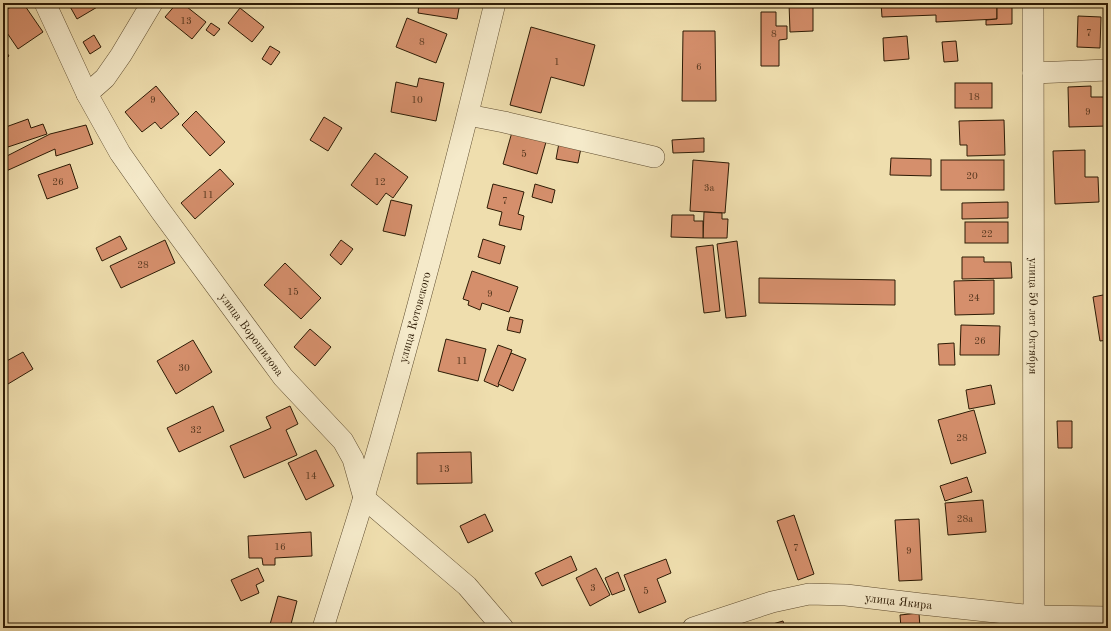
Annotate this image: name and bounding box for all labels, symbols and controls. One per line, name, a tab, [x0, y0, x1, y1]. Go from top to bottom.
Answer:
house number: 13	[180, 16, 192, 26]
house number: 7	[1086, 28, 1092, 38]
house number: 8	[771, 29, 777, 39]
house number: 8	[419, 37, 425, 47]
house number: 1	[554, 57, 560, 67]
house number: 6	[696, 62, 702, 72]
house number: 18	[968, 92, 980, 102]
house number: 9	[150, 95, 156, 105]
house number: 10	[411, 95, 423, 105]
house number: 9	[1085, 107, 1091, 117]
house number: 5	[521, 149, 527, 159]
house number: 20	[966, 171, 978, 181]
house number: 26	[52, 177, 64, 187]
house number: 12	[374, 177, 386, 187]
house number: 3а	[704, 183, 714, 193]
house number: 11	[202, 190, 214, 200]
house number: 7	[502, 196, 508, 206]
house number: 22	[981, 229, 993, 239]
street label: улица 50 лет Октября	[1026, 258, 1039, 374]
house number: 28	[137, 260, 149, 270]
street label: улица Котовского	[398, 271, 434, 365]
house number: 15	[287, 287, 299, 297]
house number: 9	[487, 289, 493, 299]
street label: улица Ворошилова	[216, 291, 285, 379]
house number: 24	[968, 293, 980, 303]
house number: 26	[974, 336, 986, 346]
house number: 11	[456, 356, 468, 366]
house number: 30	[178, 363, 190, 373]
house number: 32	[190, 425, 202, 435]
house number: 28	[956, 433, 968, 443]
house number: 13	[438, 464, 450, 474]
house number: 14	[305, 471, 317, 481]
house number: 28а	[957, 514, 973, 524]
house number: 16	[274, 542, 286, 552]
house number: 7	[793, 543, 799, 553]
house number: 9	[906, 546, 912, 556]
house number: 3	[590, 583, 596, 593]
house number: 5	[643, 586, 649, 596]
street label: улица Якира	[864, 592, 933, 612]

